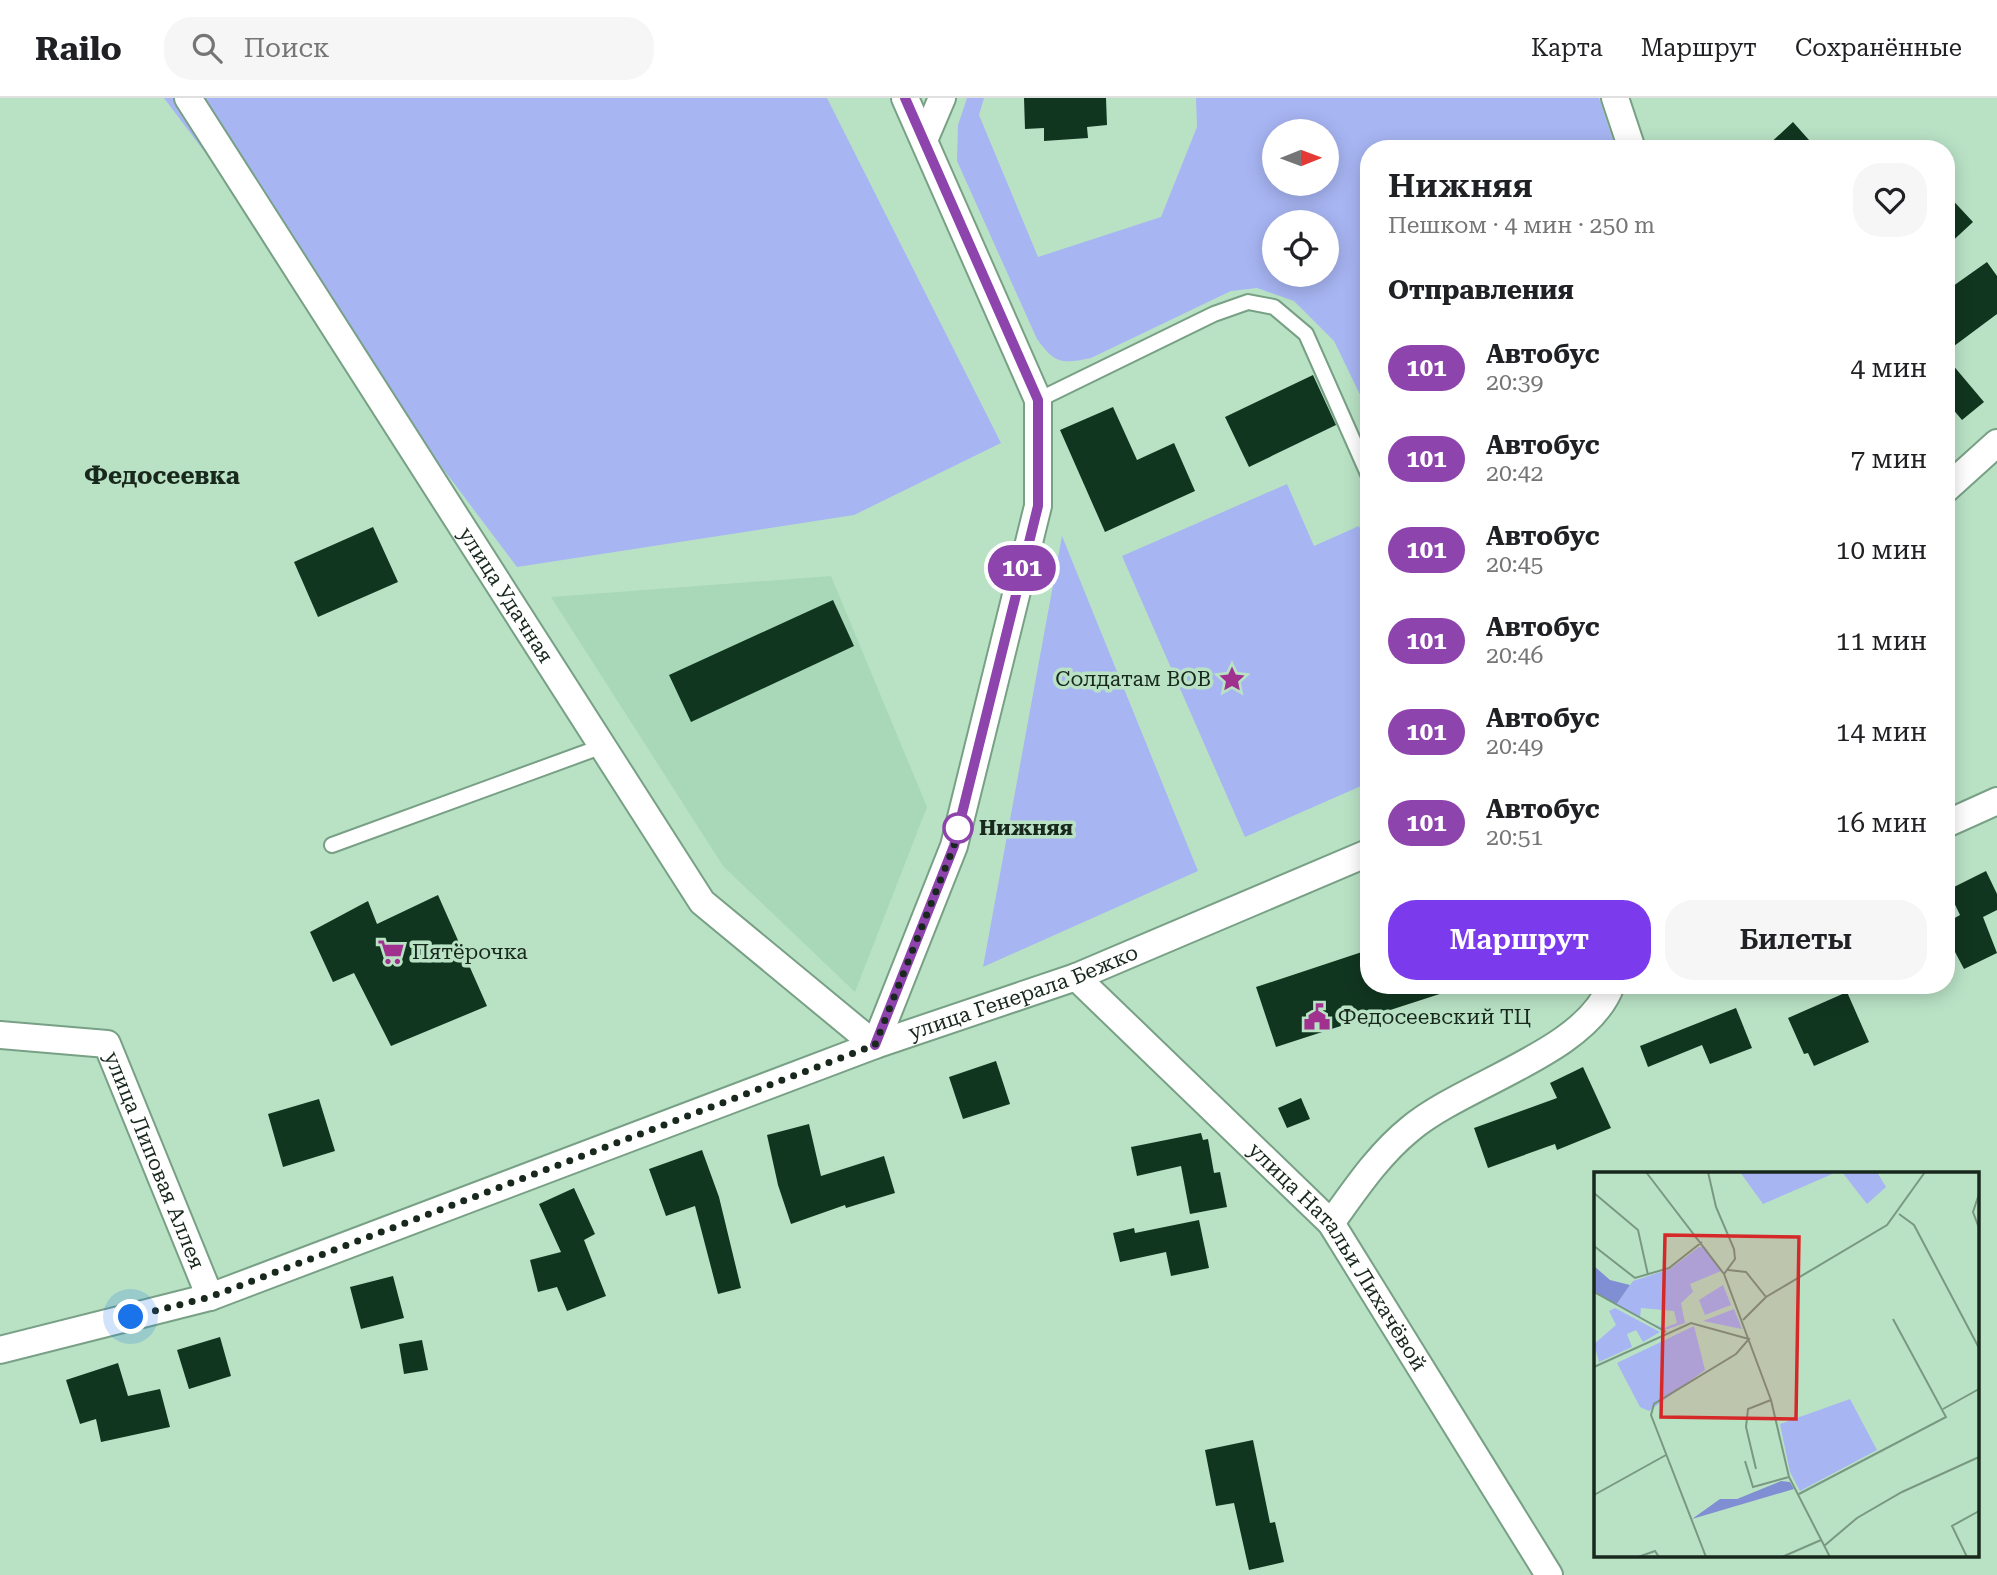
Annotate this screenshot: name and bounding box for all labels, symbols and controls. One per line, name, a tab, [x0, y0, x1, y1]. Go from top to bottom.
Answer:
search box	[164, 17, 654, 80]
text: Railo	[35, 29, 122, 68]
icon: search	[188, 29, 226, 67]
text: Поиск	[244, 33, 329, 63]
text: Карта	[1531, 34, 1603, 62]
text: Маршрут	[1641, 34, 1757, 62]
text: Сохранённые	[1795, 34, 1962, 62]
north arrow	[1262, 119, 1339, 196]
map controls	[1262, 119, 1339, 287]
button: heart	[1853, 163, 1927, 237]
text: Нижняя	[1388, 166, 1533, 205]
button: locate	[1262, 210, 1339, 287]
text: Пешком · 4 мин · 250 m	[1388, 212, 1655, 239]
text: Отправления	[1388, 275, 1574, 305]
text: Автобус	[1486, 339, 1600, 369]
text: 4 мин	[1850, 353, 1927, 383]
text: 101	[1406, 354, 1447, 382]
text: 20:39	[1486, 369, 1543, 396]
text: Автобус	[1486, 430, 1600, 460]
text: 7 мин	[1850, 444, 1927, 474]
text: 101	[1406, 445, 1447, 473]
text: 20:42	[1486, 460, 1543, 487]
district label: Федосеевка	[84, 462, 240, 490]
text: Автобус	[1486, 521, 1600, 551]
street label: улица Удачная	[454, 523, 558, 667]
text: 10 мин	[1836, 535, 1927, 565]
text: 101	[1406, 536, 1447, 564]
line badge: 101	[982, 545, 1062, 591]
text: 20:45	[1486, 551, 1543, 578]
text: 101	[1002, 554, 1042, 582]
text: Автобус	[1486, 612, 1600, 642]
text: 11 мин	[1836, 626, 1927, 656]
text: 101	[1406, 627, 1447, 655]
text: 20:46	[1486, 642, 1543, 669]
place icon: Солдатам ВОВ	[1217, 664, 1247, 694]
place label: Солдатам ВОВ	[1055, 667, 1211, 691]
text: Автобус	[1486, 703, 1600, 733]
text: 14 мин	[1836, 717, 1927, 747]
text: 101	[1406, 718, 1447, 746]
text: 20:49	[1486, 733, 1543, 760]
text: Автобус	[1486, 794, 1600, 824]
text: 16 мин	[1836, 808, 1927, 838]
text: 101	[1406, 809, 1447, 837]
marker: Нижняя	[943, 813, 973, 843]
place label: Нижняя	[979, 816, 1073, 840]
text: 20:51	[1486, 824, 1543, 851]
button: Маршрут	[1388, 900, 1651, 980]
button: Билеты	[1665, 900, 1927, 980]
supermarket icon: Пятёрочка	[376, 937, 406, 967]
place label: Пятёрочка	[412, 940, 528, 964]
street label: улица Генерала Бежко	[905, 940, 1142, 1045]
public building icon: Федосеевский ТЦ	[1302, 1002, 1332, 1032]
place label: Федосеевский ТЦ	[1338, 1005, 1531, 1029]
street label: улица Липовая Аллея	[99, 1048, 209, 1273]
street label: улица Натальи Лихачёвой	[1243, 1138, 1432, 1375]
inset map	[1594, 1172, 1980, 1558]
your location	[113, 1299, 148, 1334]

